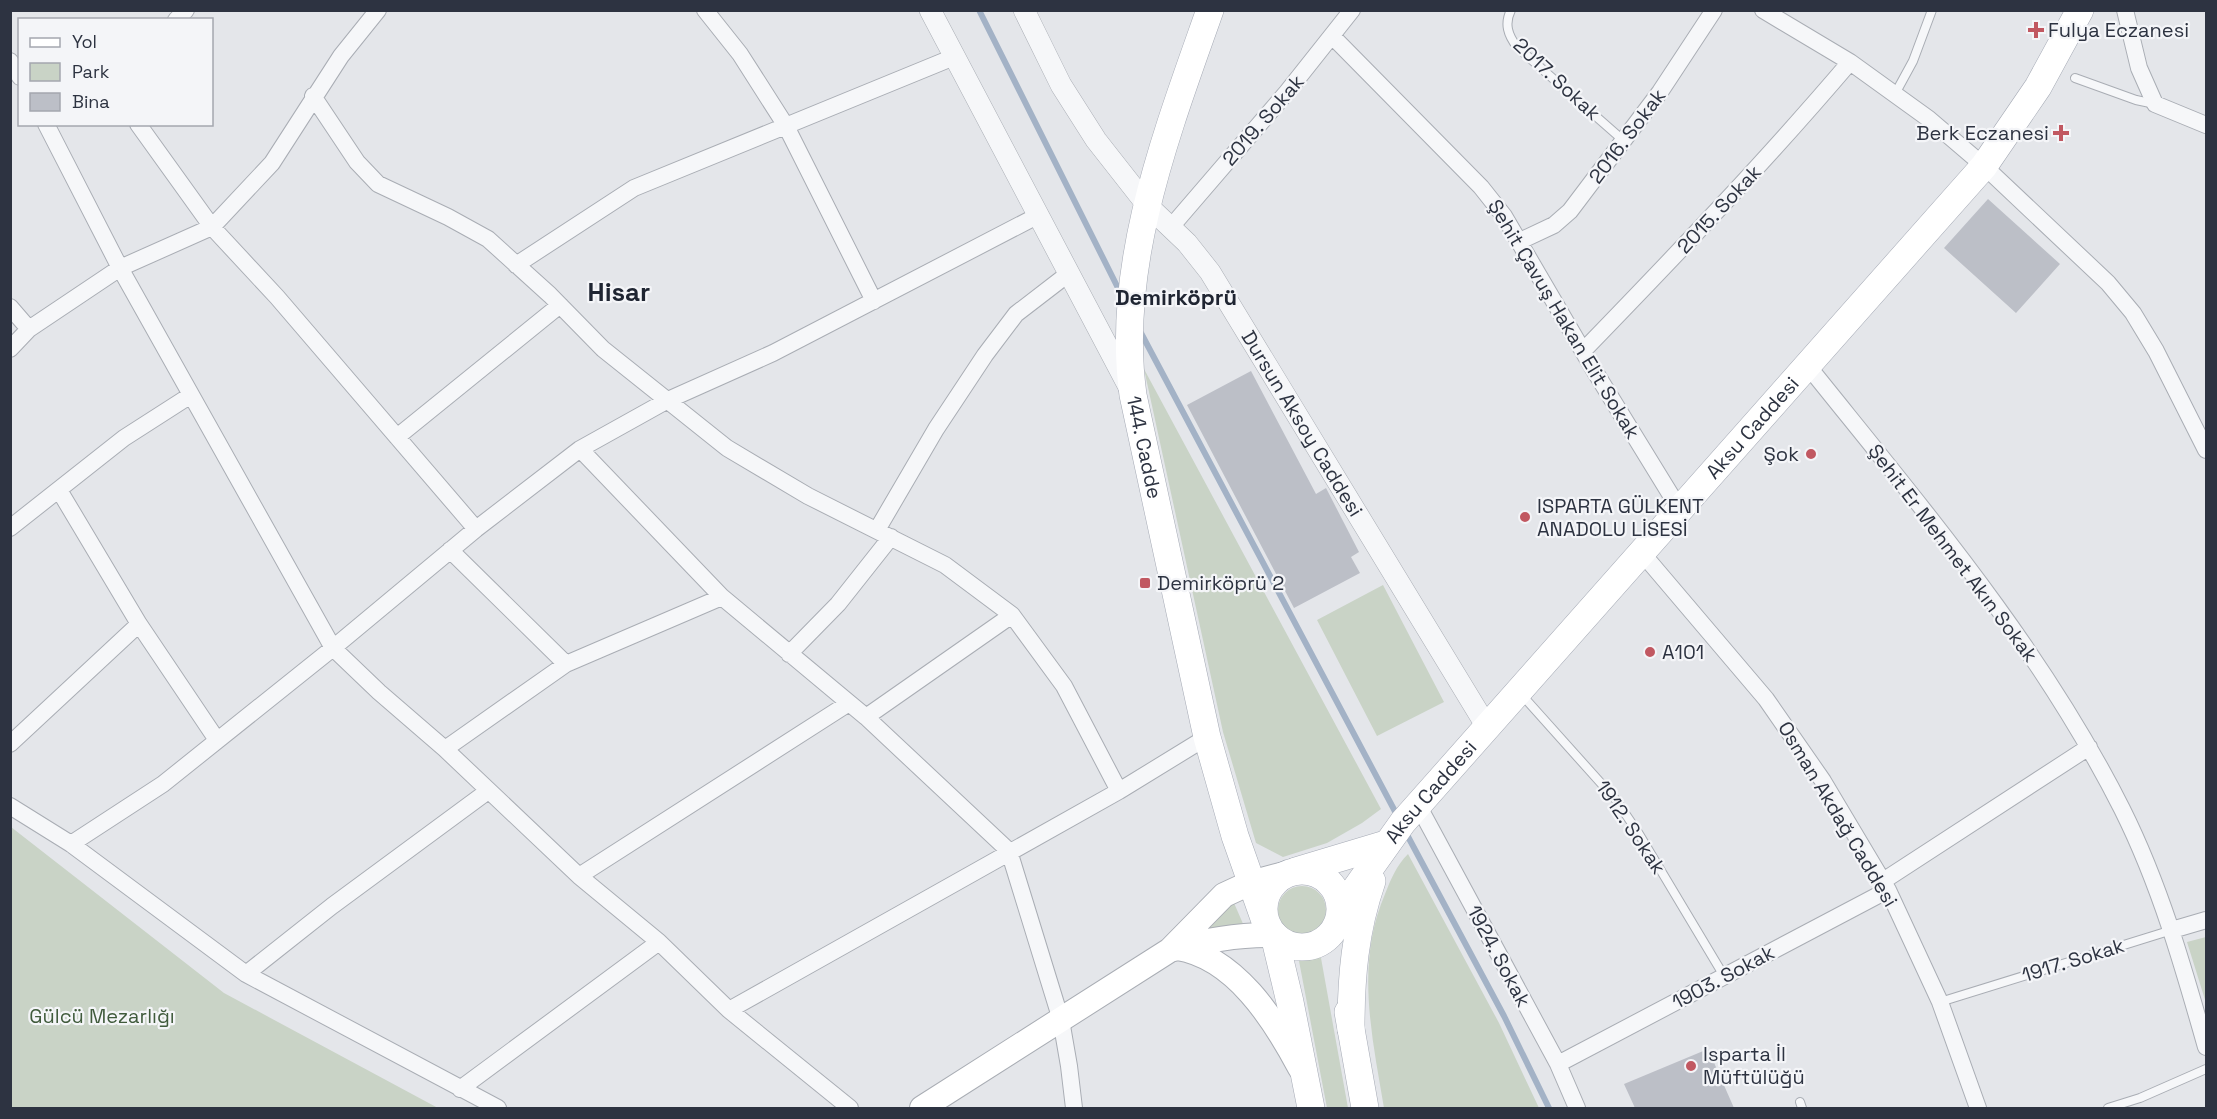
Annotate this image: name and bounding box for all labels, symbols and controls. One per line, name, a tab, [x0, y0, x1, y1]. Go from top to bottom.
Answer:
place label: Fulya Eczanesi	[2048, 17, 2189, 43]
legend	[18, 18, 213, 126]
marker: Fulya Eczanesi	[2029, 23, 2043, 37]
text: Yol	[72, 30, 97, 53]
street label: 2017. Sokak	[1508, 32, 1606, 126]
text: Park	[72, 60, 110, 83]
street label: 2019. Sokak	[1216, 69, 1310, 171]
street label: 2016. Sokak	[1583, 83, 1671, 189]
text: Bina	[72, 90, 110, 113]
place label: Berk Eczanesi	[1916, 120, 2049, 146]
marker: Berk Eczanesi	[2054, 126, 2068, 140]
street label: 2015. Sokak	[1671, 159, 1767, 259]
street label: Şehit Çavuş Hakan Elit Sokak	[1482, 194, 1646, 444]
district label: Hisar	[588, 275, 650, 309]
district label: Demirköprü	[1115, 283, 1237, 311]
street label: Dursun Aksoy Caddesi	[1236, 326, 1369, 521]
street label: Aksu Caddesi	[1700, 371, 1804, 484]
street label: 144. Cadde	[1121, 393, 1168, 501]
street label: Şehit Er Mehmet Akın Sokak	[1862, 439, 2044, 668]
place label: Şok	[1764, 441, 1799, 467]
marker: Şok	[1804, 447, 1818, 461]
place label: ISPARTA GÜLKENT ANADOLU LİSESİ	[1537, 493, 1704, 542]
marker: ISPARTA GÜLKENT ANADOLU LİSESİ	[1518, 510, 1532, 524]
place label: Demirköprü 2	[1157, 570, 1284, 596]
marker: Demirköprü 2	[1138, 576, 1152, 590]
place label: A101	[1662, 639, 1704, 665]
marker: A101	[1643, 645, 1657, 659]
street label: Osman Akdağ Caddesi	[1772, 717, 1904, 911]
street label: Aksu Caddesi	[1379, 735, 1482, 849]
street label: 1912. Sokak	[1590, 775, 1672, 879]
street label: 1924. Sokak	[1461, 901, 1537, 1012]
street label: 1917. Sokak	[2019, 932, 2128, 988]
street label: 1903. Sokak	[1667, 939, 1779, 1015]
park label: Gülcü Mezarlığı	[29, 1003, 175, 1029]
place label: Isparta İl Müftülüğü	[1703, 1041, 1805, 1090]
marker: Isparta İl Müftülüğü	[1684, 1059, 1698, 1073]

